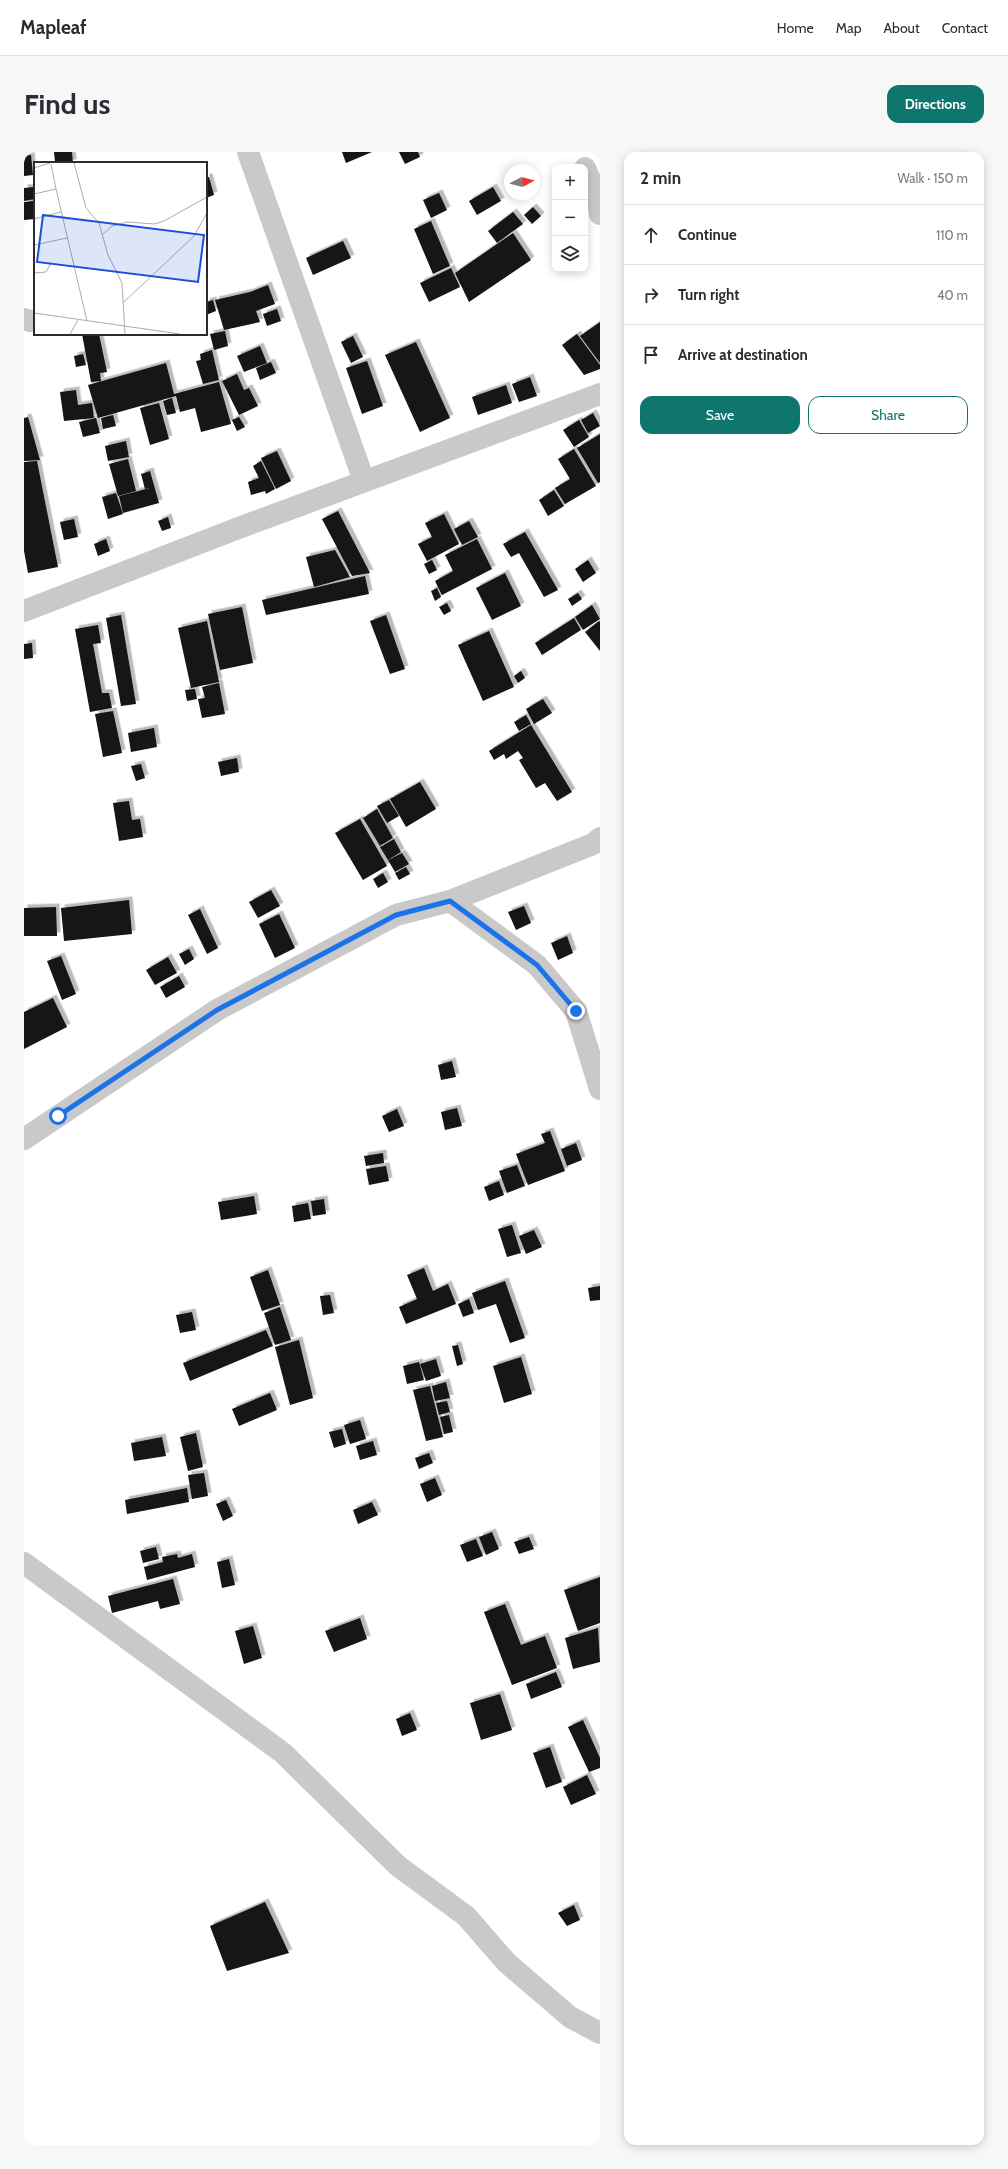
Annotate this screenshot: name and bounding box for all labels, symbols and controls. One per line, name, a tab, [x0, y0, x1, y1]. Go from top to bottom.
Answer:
text: Mapleaf	[20, 16, 87, 39]
text: Home	[777, 19, 814, 37]
text: Map	[836, 19, 861, 37]
text: About	[883, 19, 920, 37]
text: Contact	[942, 19, 988, 37]
button: Directions	[887, 85, 984, 123]
text: Find us	[24, 87, 110, 121]
inset map	[34, 162, 207, 335]
north arrow	[504, 164, 540, 200]
map controls	[552, 164, 588, 272]
button: +	[552, 164, 588, 200]
text: 2 min	[640, 168, 681, 188]
text: Walk · 150 m	[897, 170, 968, 186]
button: −	[552, 200, 588, 236]
icon: ahead	[640, 224, 662, 246]
text: Continue	[678, 226, 737, 244]
text: 110 m	[936, 227, 968, 243]
button: layers	[552, 236, 588, 272]
icon: right	[640, 284, 662, 306]
text: Turn right	[678, 286, 739, 304]
text: 40 m	[937, 287, 968, 303]
icon: arrive	[640, 344, 662, 366]
text: Arrive at destination	[678, 346, 808, 364]
button: Save	[640, 396, 800, 434]
button: Share	[808, 396, 968, 434]
route end	[567, 1002, 585, 1020]
route start	[49, 1107, 67, 1125]

